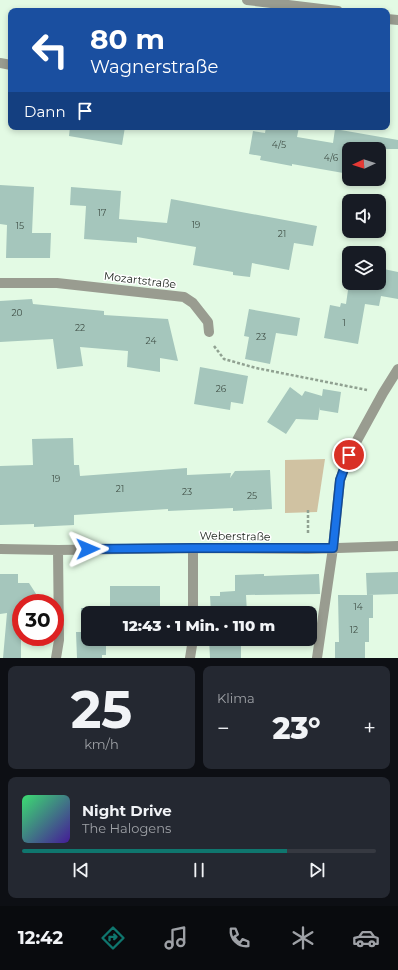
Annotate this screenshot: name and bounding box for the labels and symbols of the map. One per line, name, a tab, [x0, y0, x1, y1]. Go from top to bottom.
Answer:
house number: 4/5	[272, 139, 286, 150]
north arrow	[342, 142, 386, 186]
house number: 4/6	[324, 152, 339, 163]
house number: 17	[98, 207, 106, 218]
house number: 19	[192, 219, 201, 230]
house number: 15	[16, 220, 24, 231]
house number: 21	[278, 228, 286, 239]
street label: Mozartstraße	[103, 269, 177, 291]
house number: 20	[11, 307, 23, 318]
house number: 1	[342, 317, 346, 328]
house number: 22	[75, 322, 85, 333]
house number: 23	[256, 331, 266, 342]
house number: 24	[146, 335, 156, 346]
house number: 26	[216, 383, 227, 394]
pin	[332, 438, 366, 472]
house number: 19	[52, 473, 61, 484]
house number: 21	[116, 483, 124, 494]
house number: 23	[182, 486, 192, 497]
house number: 25	[247, 490, 257, 501]
position arrow	[67, 528, 109, 570]
street label: Weberstraße	[199, 528, 271, 544]
speed limit sign: 30	[12, 594, 64, 646]
house number: 14	[353, 601, 363, 612]
house number: 12	[350, 624, 358, 635]

